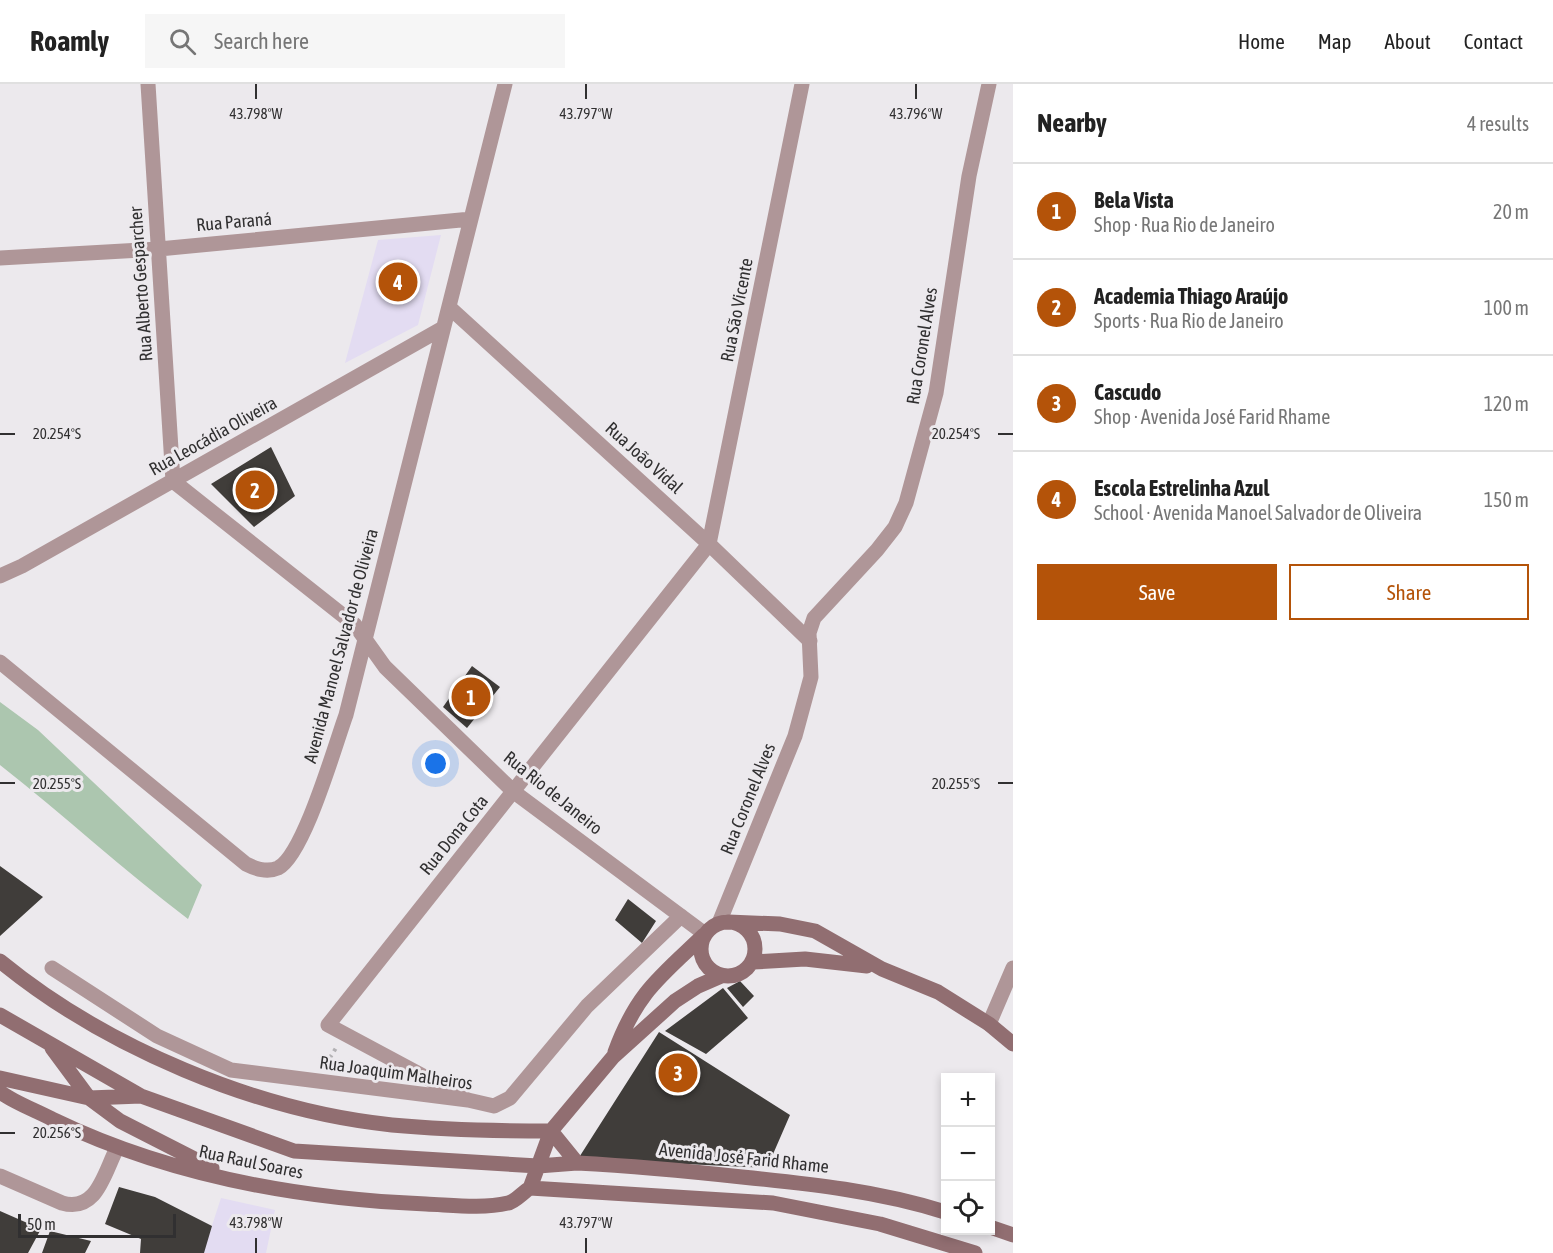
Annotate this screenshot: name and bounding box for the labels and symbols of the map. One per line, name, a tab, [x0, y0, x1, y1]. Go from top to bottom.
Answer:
text: 43.798°W	[230, 105, 283, 122]
text: 43.797°W	[560, 105, 613, 122]
text: 43.796°W	[890, 105, 943, 122]
street label: Rua Alberto Gesparcher	[125, 205, 156, 362]
street label: Rua Paraná	[195, 208, 273, 235]
street label: Rua São Vicente	[716, 256, 757, 363]
pin: 4	[378, 260, 418, 304]
street label: Rua Coronel Alves	[902, 286, 941, 406]
street label: Rua Leocádia Oliveira	[145, 392, 280, 479]
street label: Rua João Vidal	[601, 417, 687, 498]
text: 20.254°S	[33, 425, 81, 442]
text: 20.254°S	[932, 425, 980, 442]
pin: 2	[236, 468, 274, 512]
street label: Avenida Manoel Salvador de Oliveira	[299, 526, 382, 765]
pin: 1	[452, 674, 490, 720]
street label: Rua Coronel Alves	[716, 740, 779, 858]
street label: Rua Rio de Janeiro	[500, 746, 607, 839]
your location	[421, 749, 450, 778]
text: 20.255°S	[33, 775, 81, 792]
text: 20.255°S	[932, 775, 980, 792]
street label: Rua Dona Cota	[415, 790, 492, 879]
pin: 3	[658, 1050, 698, 1096]
street label: Rua Joaquim Malheiros	[318, 1051, 474, 1094]
text: 20.256°S	[33, 1124, 81, 1141]
street label: Avenida José Farid Rhame	[658, 1138, 830, 1177]
street label: Rua Raul Soares	[197, 1140, 305, 1183]
scale bar	[18, 1211, 176, 1238]
text: 43.798°W	[230, 1214, 283, 1231]
text: 43.797°W	[560, 1214, 613, 1231]

